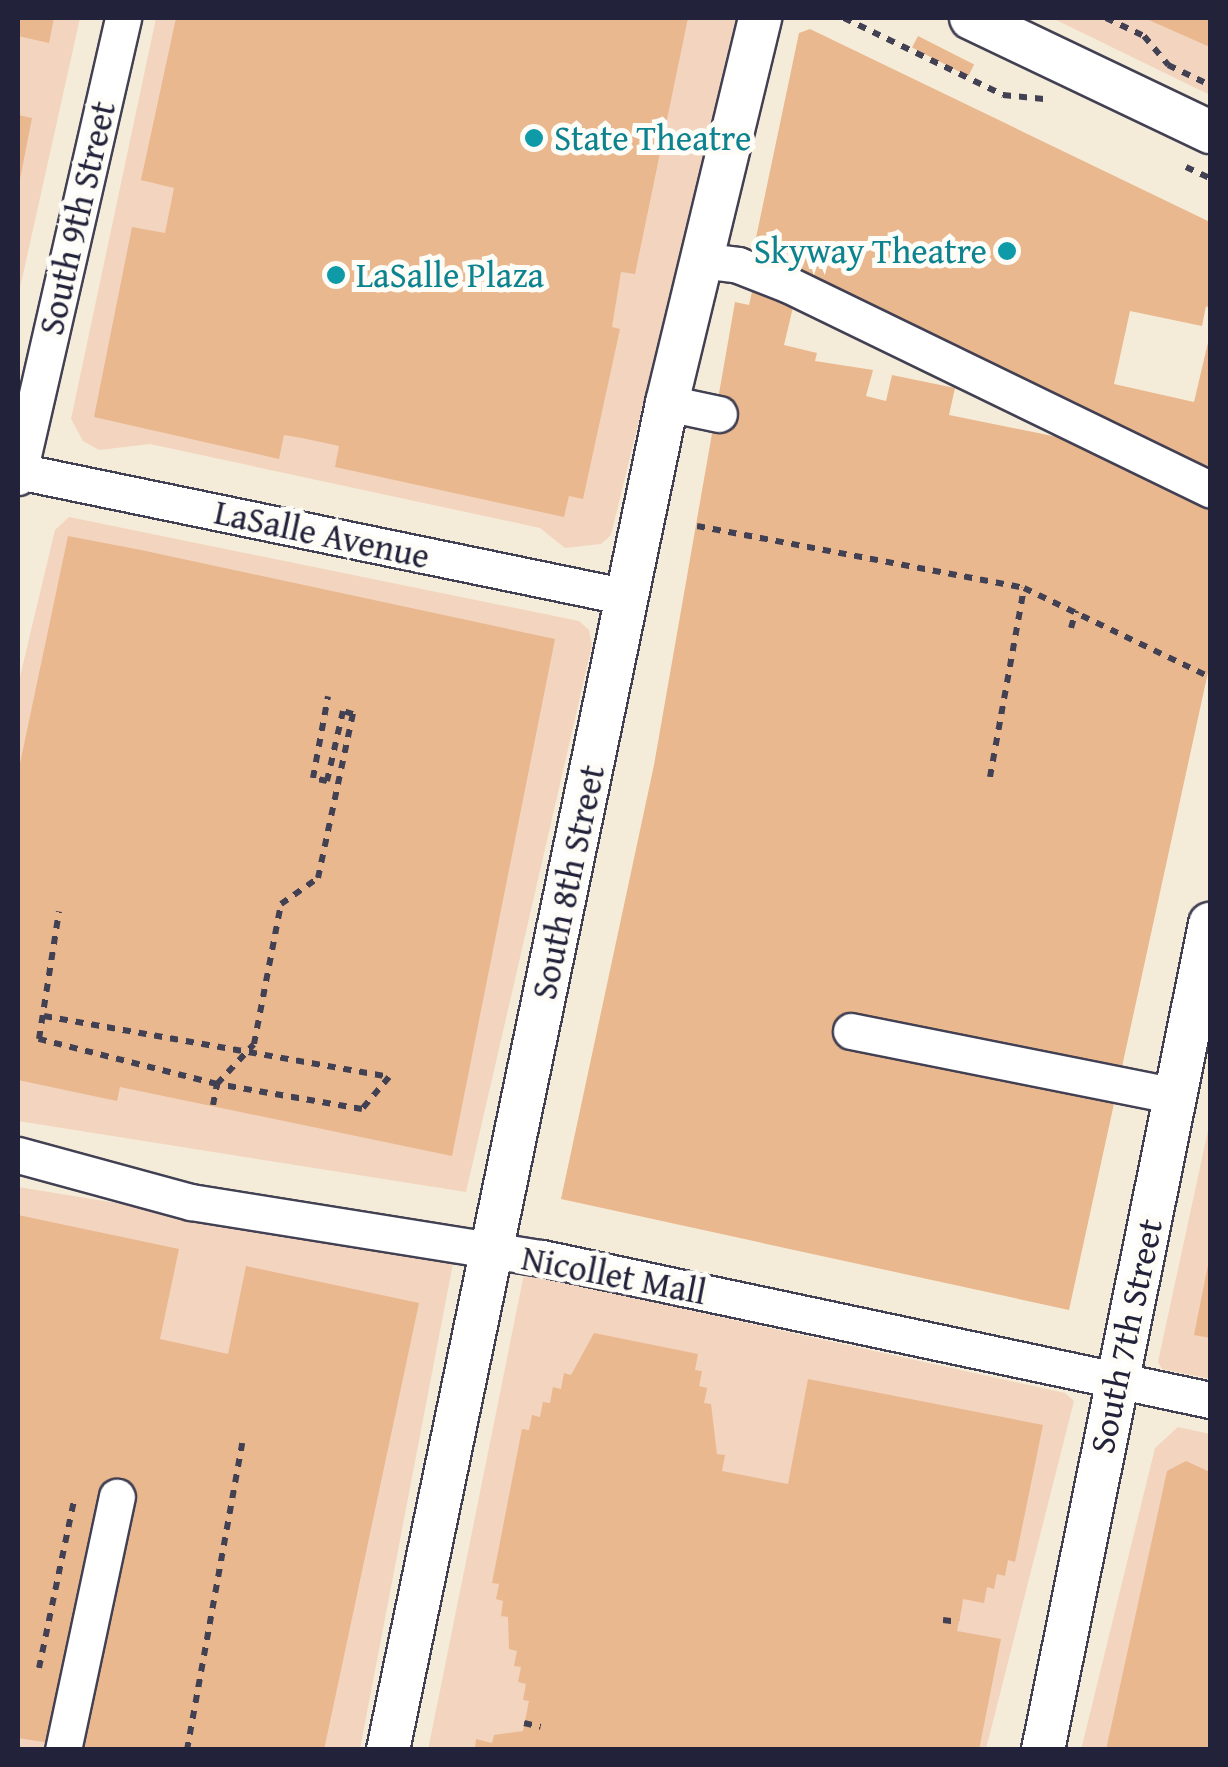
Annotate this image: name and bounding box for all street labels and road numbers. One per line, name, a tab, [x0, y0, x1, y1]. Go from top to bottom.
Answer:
street label: South 9th Street	[30, 97, 124, 339]
street label: LaSalle Avenue	[211, 491, 433, 577]
street label: South 8th Street	[523, 761, 613, 1003]
street label: South 7th Street	[1081, 1215, 1171, 1457]
street label: Nicollet Mall	[518, 1237, 710, 1313]

